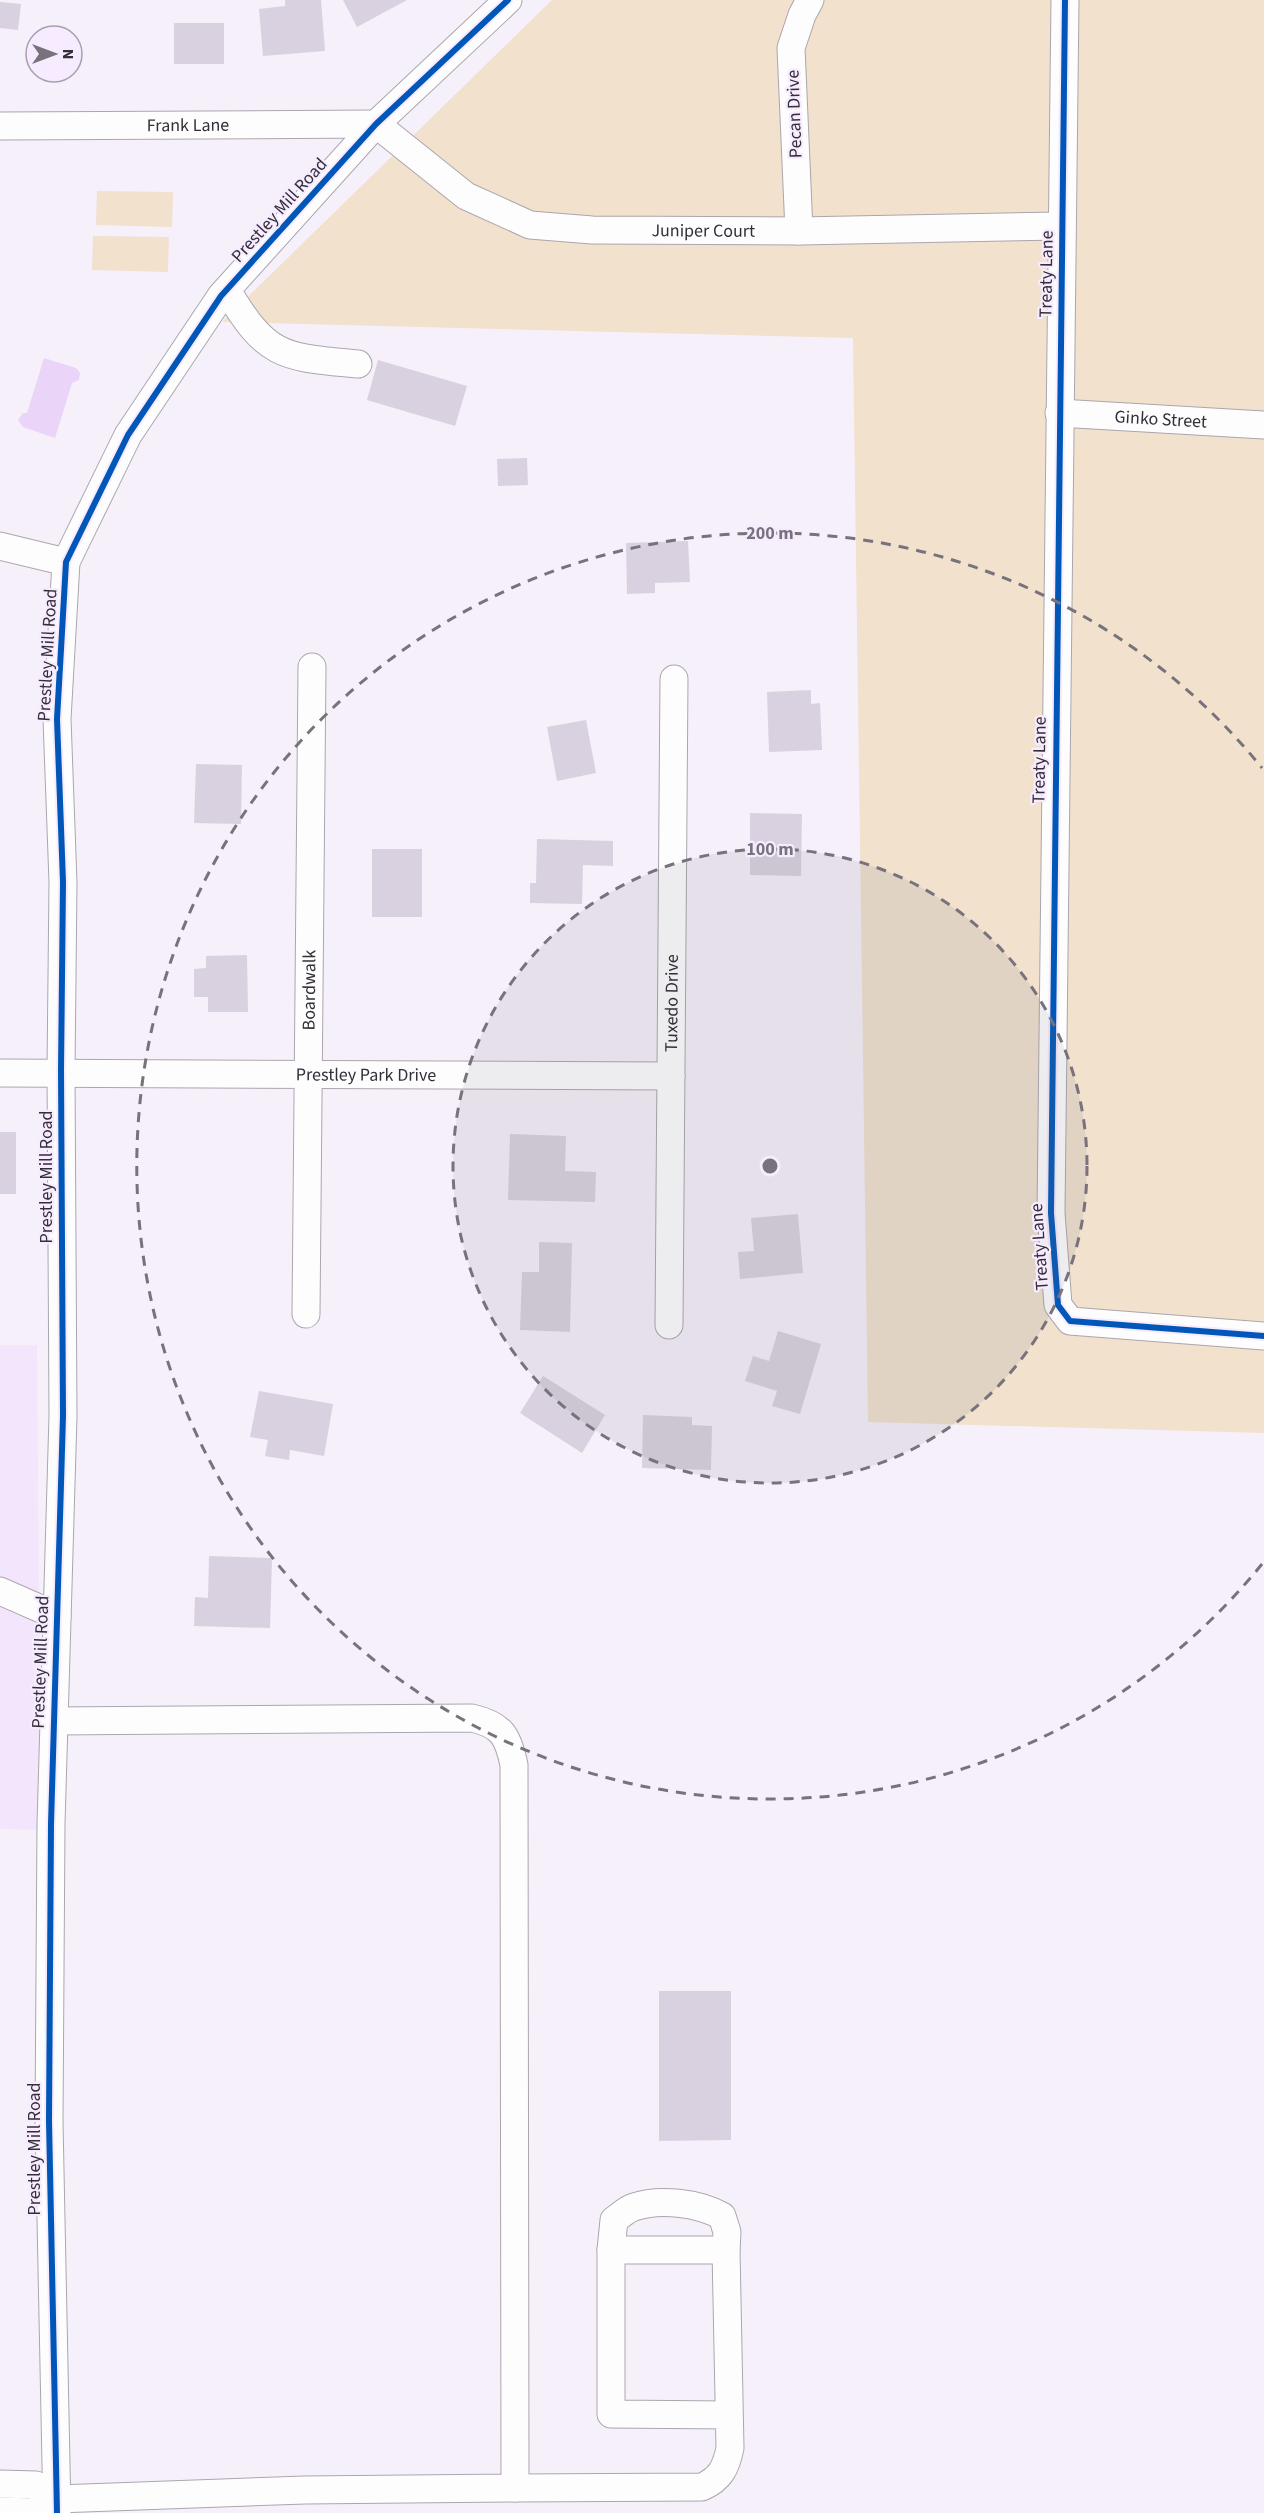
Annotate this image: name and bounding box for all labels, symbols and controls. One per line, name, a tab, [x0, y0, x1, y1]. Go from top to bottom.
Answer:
north arrow	[24, 24, 84, 84]
text: N	[57, 49, 79, 59]
street label: Pecan Drive	[780, 69, 809, 159]
street label: Frank Lane	[147, 113, 229, 138]
street label: Prestley Mill Road	[226, 153, 333, 268]
street label: Juniper Court	[651, 218, 755, 244]
street label: Treaty Lane	[1033, 230, 1060, 318]
street label: Ginko Street	[1114, 404, 1208, 435]
text: 200 m	[746, 521, 794, 546]
street label: Prestley Mill Road	[32, 588, 63, 722]
street label: Treaty Lane	[1026, 716, 1053, 804]
text: 100 m	[746, 837, 794, 862]
street label: Boardwalk	[297, 950, 322, 1030]
street label: Tuxedo Drive	[659, 954, 685, 1052]
street label: Prestley Park Drive	[296, 1062, 436, 1088]
street label: Prestley Mill Road	[34, 1111, 59, 1244]
centre of rings	[760, 1156, 780, 1176]
street label: Treaty Lane	[1024, 1203, 1055, 1291]
street label: Prestley Mill Road	[26, 1595, 55, 1729]
street label: Prestley Mill Road	[22, 2083, 47, 2216]

